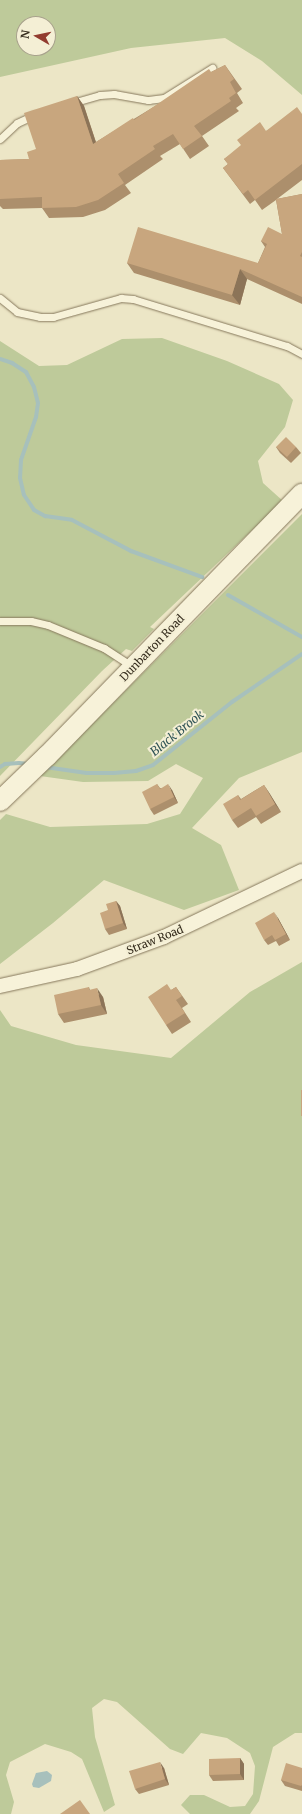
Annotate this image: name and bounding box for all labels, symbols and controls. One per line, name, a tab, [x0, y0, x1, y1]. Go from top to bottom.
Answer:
north arrow	[16, 16, 56, 56]
text: N	[18, 29, 33, 40]
street label: Dunbarton Road	[117, 612, 187, 684]
water label: Black Brook	[147, 707, 207, 759]
street label: Straw Road	[125, 923, 185, 957]

